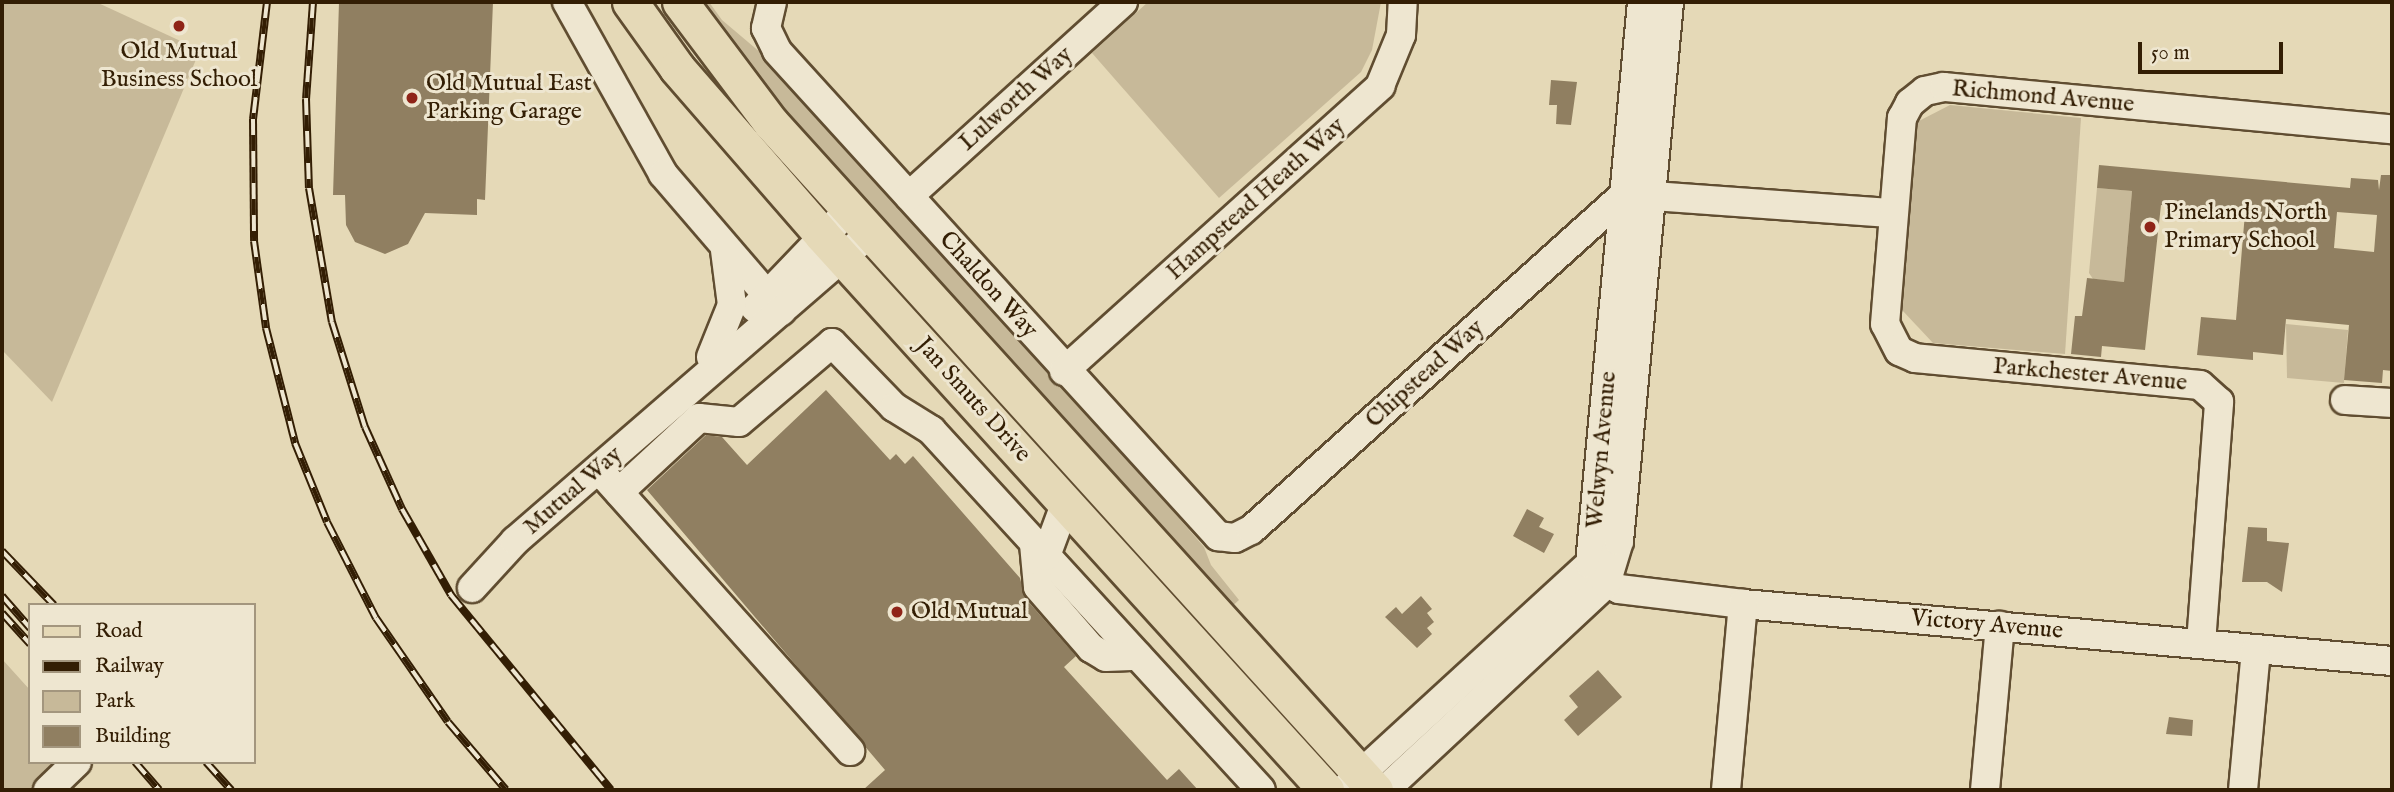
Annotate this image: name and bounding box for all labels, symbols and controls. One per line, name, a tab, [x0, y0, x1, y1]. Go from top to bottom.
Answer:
marker: Old Mutual Business School	[171, 18, 187, 34]
scale bar	[2142, 28, 2287, 72]
place label: Old Mutual Business School	[101, 38, 257, 94]
text: 50 m	[2151, 40, 2190, 67]
street label: Lulworth Way	[953, 41, 1079, 157]
place label: Old Mutual East Parking Garage	[426, 70, 592, 126]
street label: Richmond Avenue	[1951, 75, 2135, 119]
marker: Old Mutual East Parking Garage	[404, 90, 420, 106]
street label: Hampstead Heath Way	[1161, 111, 1351, 287]
place label: Pinelands North Primary School	[2164, 199, 2327, 255]
marker: Pinelands North Primary School	[2142, 219, 2158, 235]
street label: Chaldon Way	[933, 226, 1043, 344]
street label: Chipstead Way	[1360, 314, 1490, 434]
street label: Jan Smuts Drive	[909, 331, 1037, 469]
street label: Parkchester Avenue	[1992, 352, 2188, 398]
street label: Welwyn Avenue	[1581, 370, 1623, 530]
street label: Mutual Way	[518, 440, 628, 542]
place label: Old Mutual	[911, 598, 1028, 626]
legend	[28, 603, 256, 764]
marker: Old Mutual	[889, 604, 905, 620]
street label: Victory Avenue	[1910, 604, 2064, 646]
text: Road	[95, 618, 142, 645]
text: Railway	[95, 653, 164, 680]
text: Park	[95, 688, 135, 715]
text: Building	[95, 723, 170, 750]

